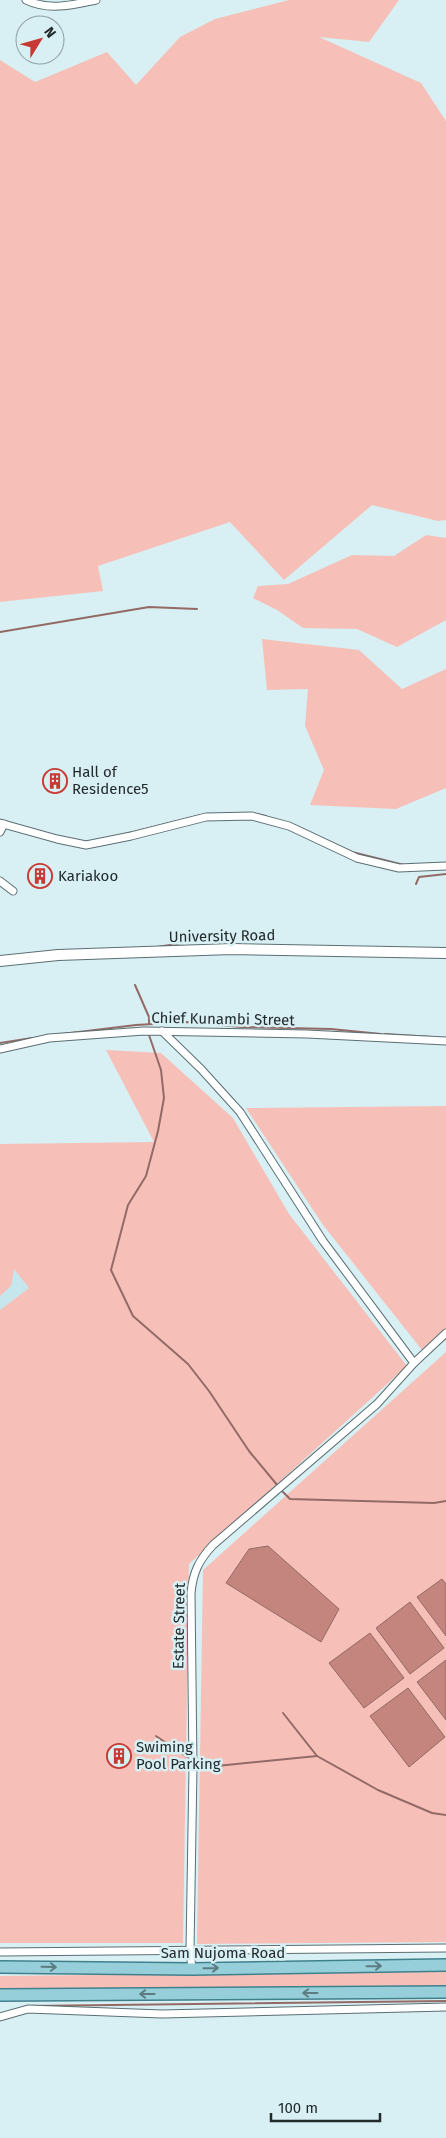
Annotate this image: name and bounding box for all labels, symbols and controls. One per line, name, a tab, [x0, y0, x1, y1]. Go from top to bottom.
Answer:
north arrow	[15, 15, 65, 65]
text: N	[40, 24, 60, 41]
place label: Hall of Residence5	[72, 763, 149, 798]
building icon: Hall of Residence5	[42, 768, 68, 794]
building icon: Kariakoo	[27, 863, 53, 889]
place label: Kariakoo	[58, 867, 118, 885]
street label: University Road	[169, 926, 275, 946]
street label: Chief Kunambi Street	[151, 1009, 295, 1029]
street label: Estate Street	[169, 1582, 189, 1669]
place label: Swiming Pool Parking	[136, 1738, 221, 1773]
building icon: Swiming Pool Parking	[106, 1743, 132, 1769]
street label: Sam Nujoma Road	[161, 1944, 285, 1962]
one-way arrow	[365, 1961, 381, 1971]
one-way arrow	[40, 1962, 56, 1972]
one-way arrow	[202, 1963, 219, 1973]
one-way arrow	[302, 1988, 318, 1998]
one-way arrow	[140, 1989, 156, 1999]
scale bar	[271, 2090, 380, 2122]
text: 100 m	[278, 2099, 318, 2117]

